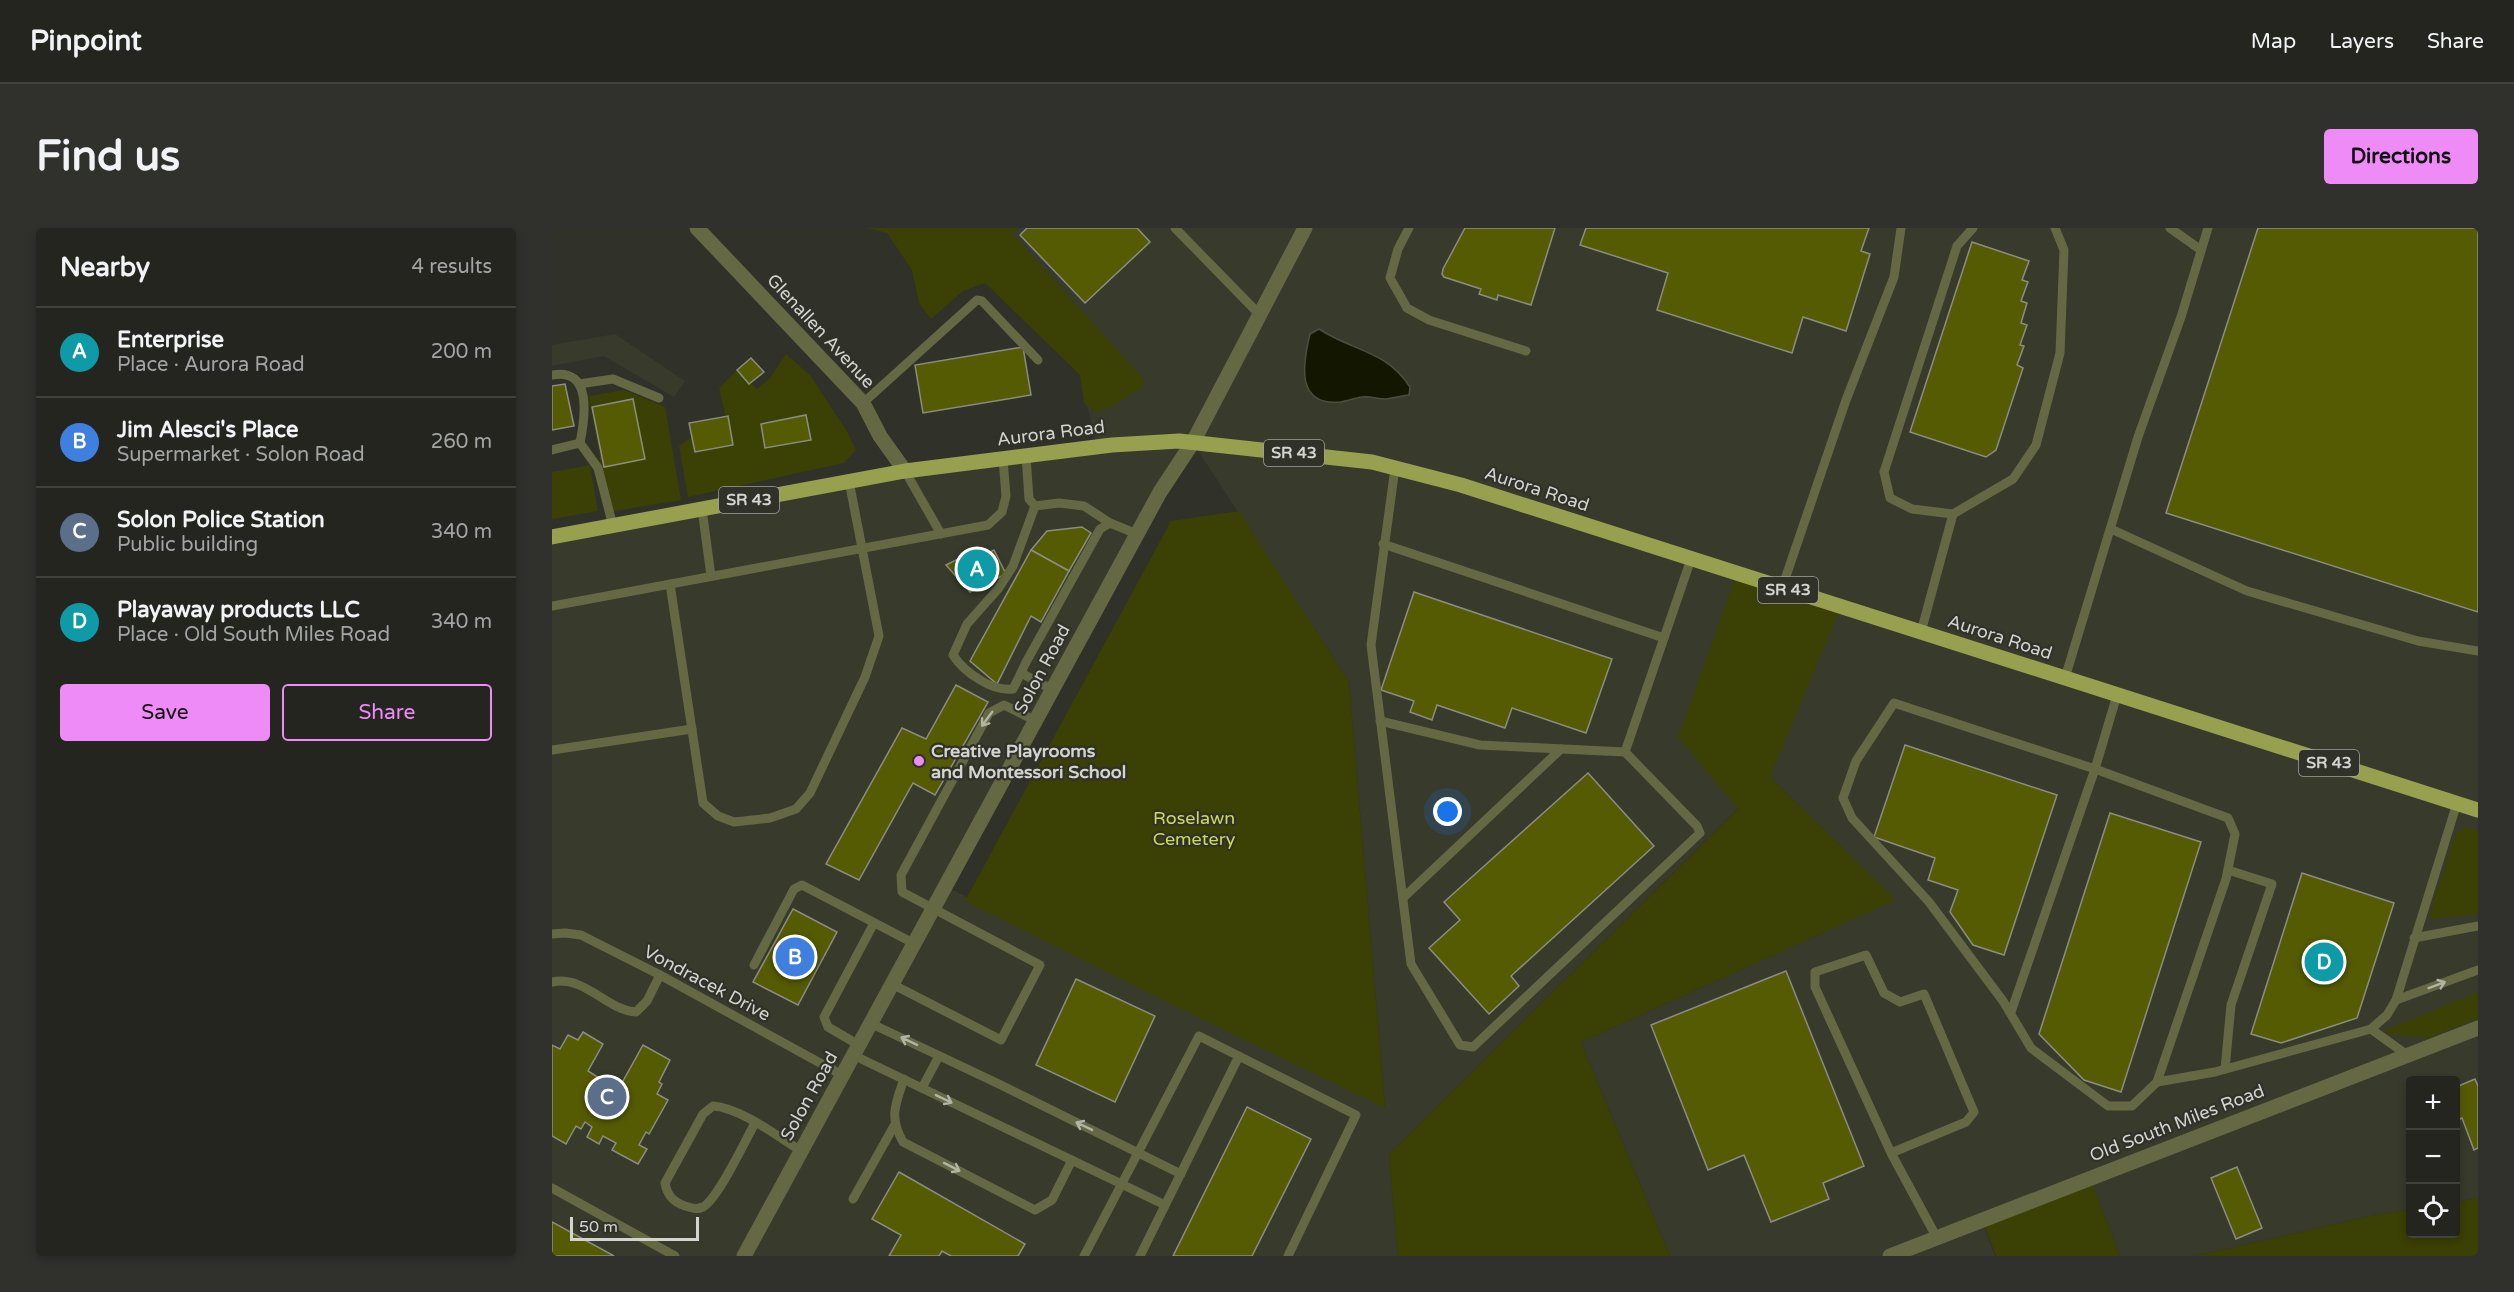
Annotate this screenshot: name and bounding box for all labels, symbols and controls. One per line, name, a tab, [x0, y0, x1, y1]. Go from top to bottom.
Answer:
text: Pinpoint	[30, 24, 142, 58]
text: Map	[2251, 29, 2296, 54]
text: Layers	[2329, 29, 2394, 54]
text: Share	[2427, 29, 2484, 54]
button: Directions	[2324, 129, 2478, 184]
text: Find us	[36, 131, 180, 182]
text: Nearby	[60, 252, 150, 283]
text: 4 results	[412, 255, 492, 279]
street label: Glenallen Avenue	[762, 269, 880, 393]
text: Enterprise	[117, 327, 224, 353]
text: A	[72, 340, 87, 364]
text: 200 m	[431, 340, 492, 364]
text: Place · Aurora Road	[117, 353, 305, 377]
street label: Aurora Road	[996, 415, 1106, 451]
text: Jim Alesci's Place	[117, 417, 298, 443]
text: B	[73, 430, 86, 454]
text: 260 m	[431, 430, 492, 454]
road number: SR 43	[1264, 440, 1324, 466]
text: Supermarket · Solon Road	[117, 443, 365, 467]
street label: Aurora Road	[1482, 462, 1592, 516]
road number: SR 43	[719, 487, 779, 513]
text: Solon Police Station	[117, 507, 325, 533]
text: C	[73, 520, 86, 544]
text: 340 m	[431, 520, 492, 544]
text: Public building	[117, 533, 258, 557]
pin: A	[958, 546, 996, 592]
road number: SR 43	[1758, 577, 1818, 603]
text: Playaway products LLC	[117, 597, 360, 623]
text: D	[72, 610, 87, 634]
text: 340 m	[431, 610, 492, 634]
street label: Aurora Road	[1945, 610, 2055, 664]
street label: Solon Road	[1009, 620, 1075, 718]
text: Place · Old South Miles Road	[117, 623, 390, 647]
button: Save	[60, 684, 270, 741]
button: Share	[282, 684, 492, 741]
one-way arrow	[981, 711, 993, 727]
place label: Creative Playrooms and Montessori School	[931, 740, 1126, 783]
road number: SR 43	[2299, 750, 2359, 776]
marker: Creative Playrooms and Montessori School	[912, 754, 926, 768]
your location	[1433, 797, 1462, 826]
park label: Roselawn Cemetery	[1153, 807, 1236, 850]
pin: B	[776, 934, 814, 980]
street label: Vondracek Drive	[640, 940, 774, 1026]
pin: D	[2304, 940, 2344, 984]
one-way arrow	[2427, 978, 2446, 989]
one-way arrow	[900, 1035, 918, 1047]
street label: Solon Road	[776, 1048, 842, 1144]
pin: C	[588, 1074, 626, 1120]
map controls	[2406, 1076, 2460, 1238]
button: +	[2406, 1076, 2460, 1130]
street label: Old South Miles Road	[2087, 1080, 2267, 1166]
one-way arrow	[934, 1093, 952, 1105]
one-way arrow	[1076, 1120, 1094, 1132]
button: −	[2406, 1130, 2460, 1184]
one-way arrow	[943, 1162, 961, 1173]
button: locate	[2406, 1184, 2460, 1238]
scale bar	[570, 1214, 699, 1242]
text: 50 m	[579, 1217, 618, 1237]

